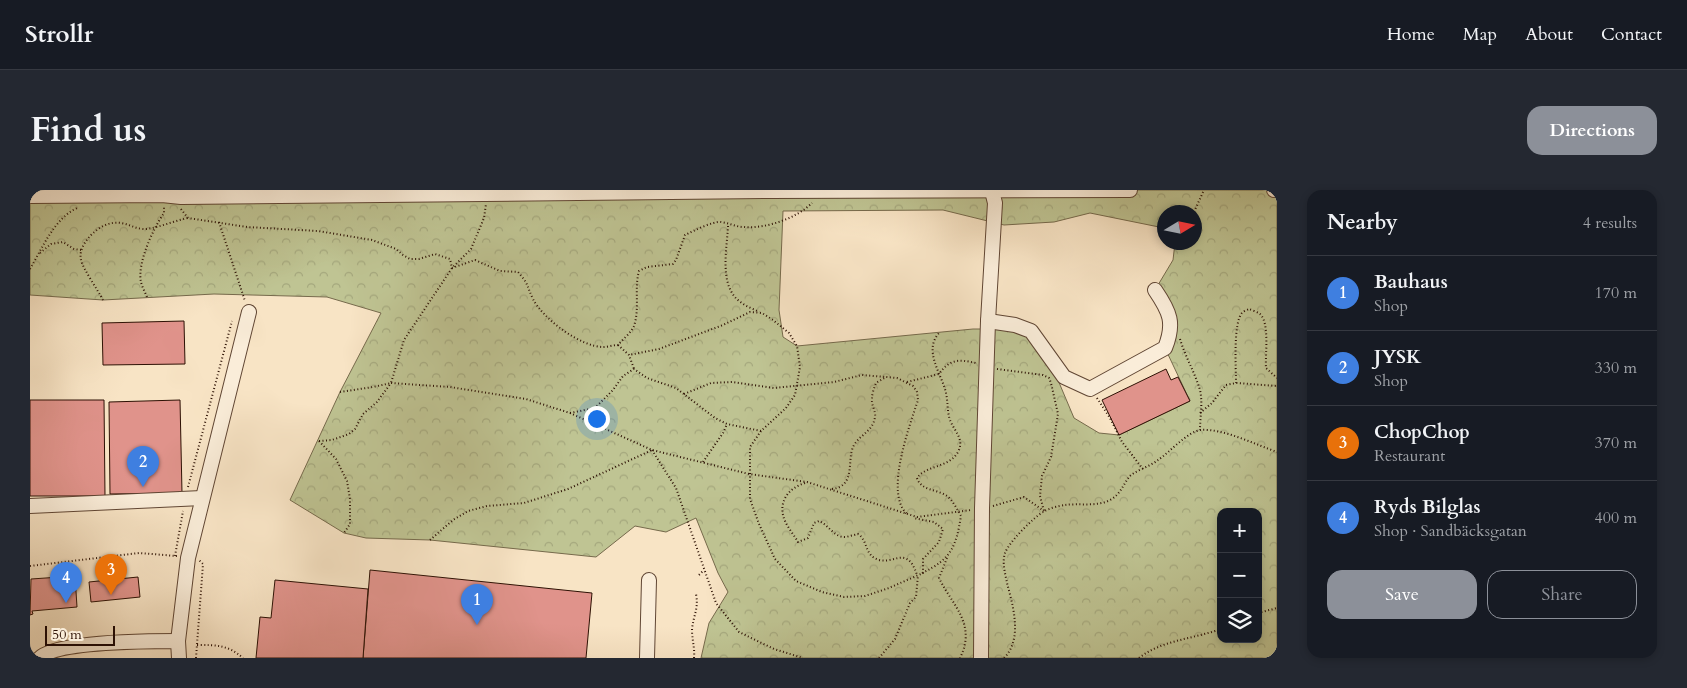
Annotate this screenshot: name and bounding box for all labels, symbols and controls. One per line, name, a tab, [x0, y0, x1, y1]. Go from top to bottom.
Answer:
text: Strollr	[25, 18, 93, 51]
text: Home	[1387, 22, 1435, 47]
text: Map	[1463, 22, 1497, 47]
text: About	[1525, 22, 1573, 47]
text: Contact	[1601, 22, 1662, 47]
text: Find us	[30, 106, 146, 154]
button: Directions	[1527, 106, 1657, 155]
north arrow	[1157, 205, 1202, 250]
text: Nearby	[1327, 208, 1398, 237]
text: 4 results	[1583, 212, 1637, 234]
text: Bauhaus	[1374, 269, 1448, 295]
text: 1	[1339, 282, 1347, 304]
text: 170 m	[1595, 282, 1637, 304]
text: Shop	[1374, 295, 1408, 317]
text: JYSK	[1374, 344, 1421, 370]
text: 2	[1339, 357, 1347, 379]
text: 330 m	[1595, 357, 1637, 379]
text: Shop	[1374, 370, 1408, 392]
your location	[584, 406, 610, 432]
text: ChopChop	[1374, 419, 1470, 445]
text: 3	[1339, 432, 1347, 454]
text: 370 m	[1595, 432, 1637, 454]
text: Restaurant	[1374, 445, 1445, 467]
pin: 2	[127, 446, 159, 487]
text: Ryds Bilglas	[1374, 494, 1480, 520]
text: 4	[1339, 507, 1347, 529]
text: 400 m	[1595, 507, 1637, 529]
map controls	[1217, 508, 1262, 643]
button: +	[1217, 508, 1262, 553]
text: Shop · Sandbäcksgatan	[1374, 520, 1527, 542]
button: −	[1217, 553, 1262, 598]
pin: 3	[95, 554, 127, 595]
pin: 4	[50, 562, 82, 603]
button: Save	[1327, 570, 1477, 619]
button: Share	[1487, 570, 1637, 619]
pin: 1	[461, 584, 493, 625]
button: layers	[1217, 598, 1262, 643]
scale bar	[45, 623, 115, 646]
text: 50 m	[52, 625, 82, 644]

